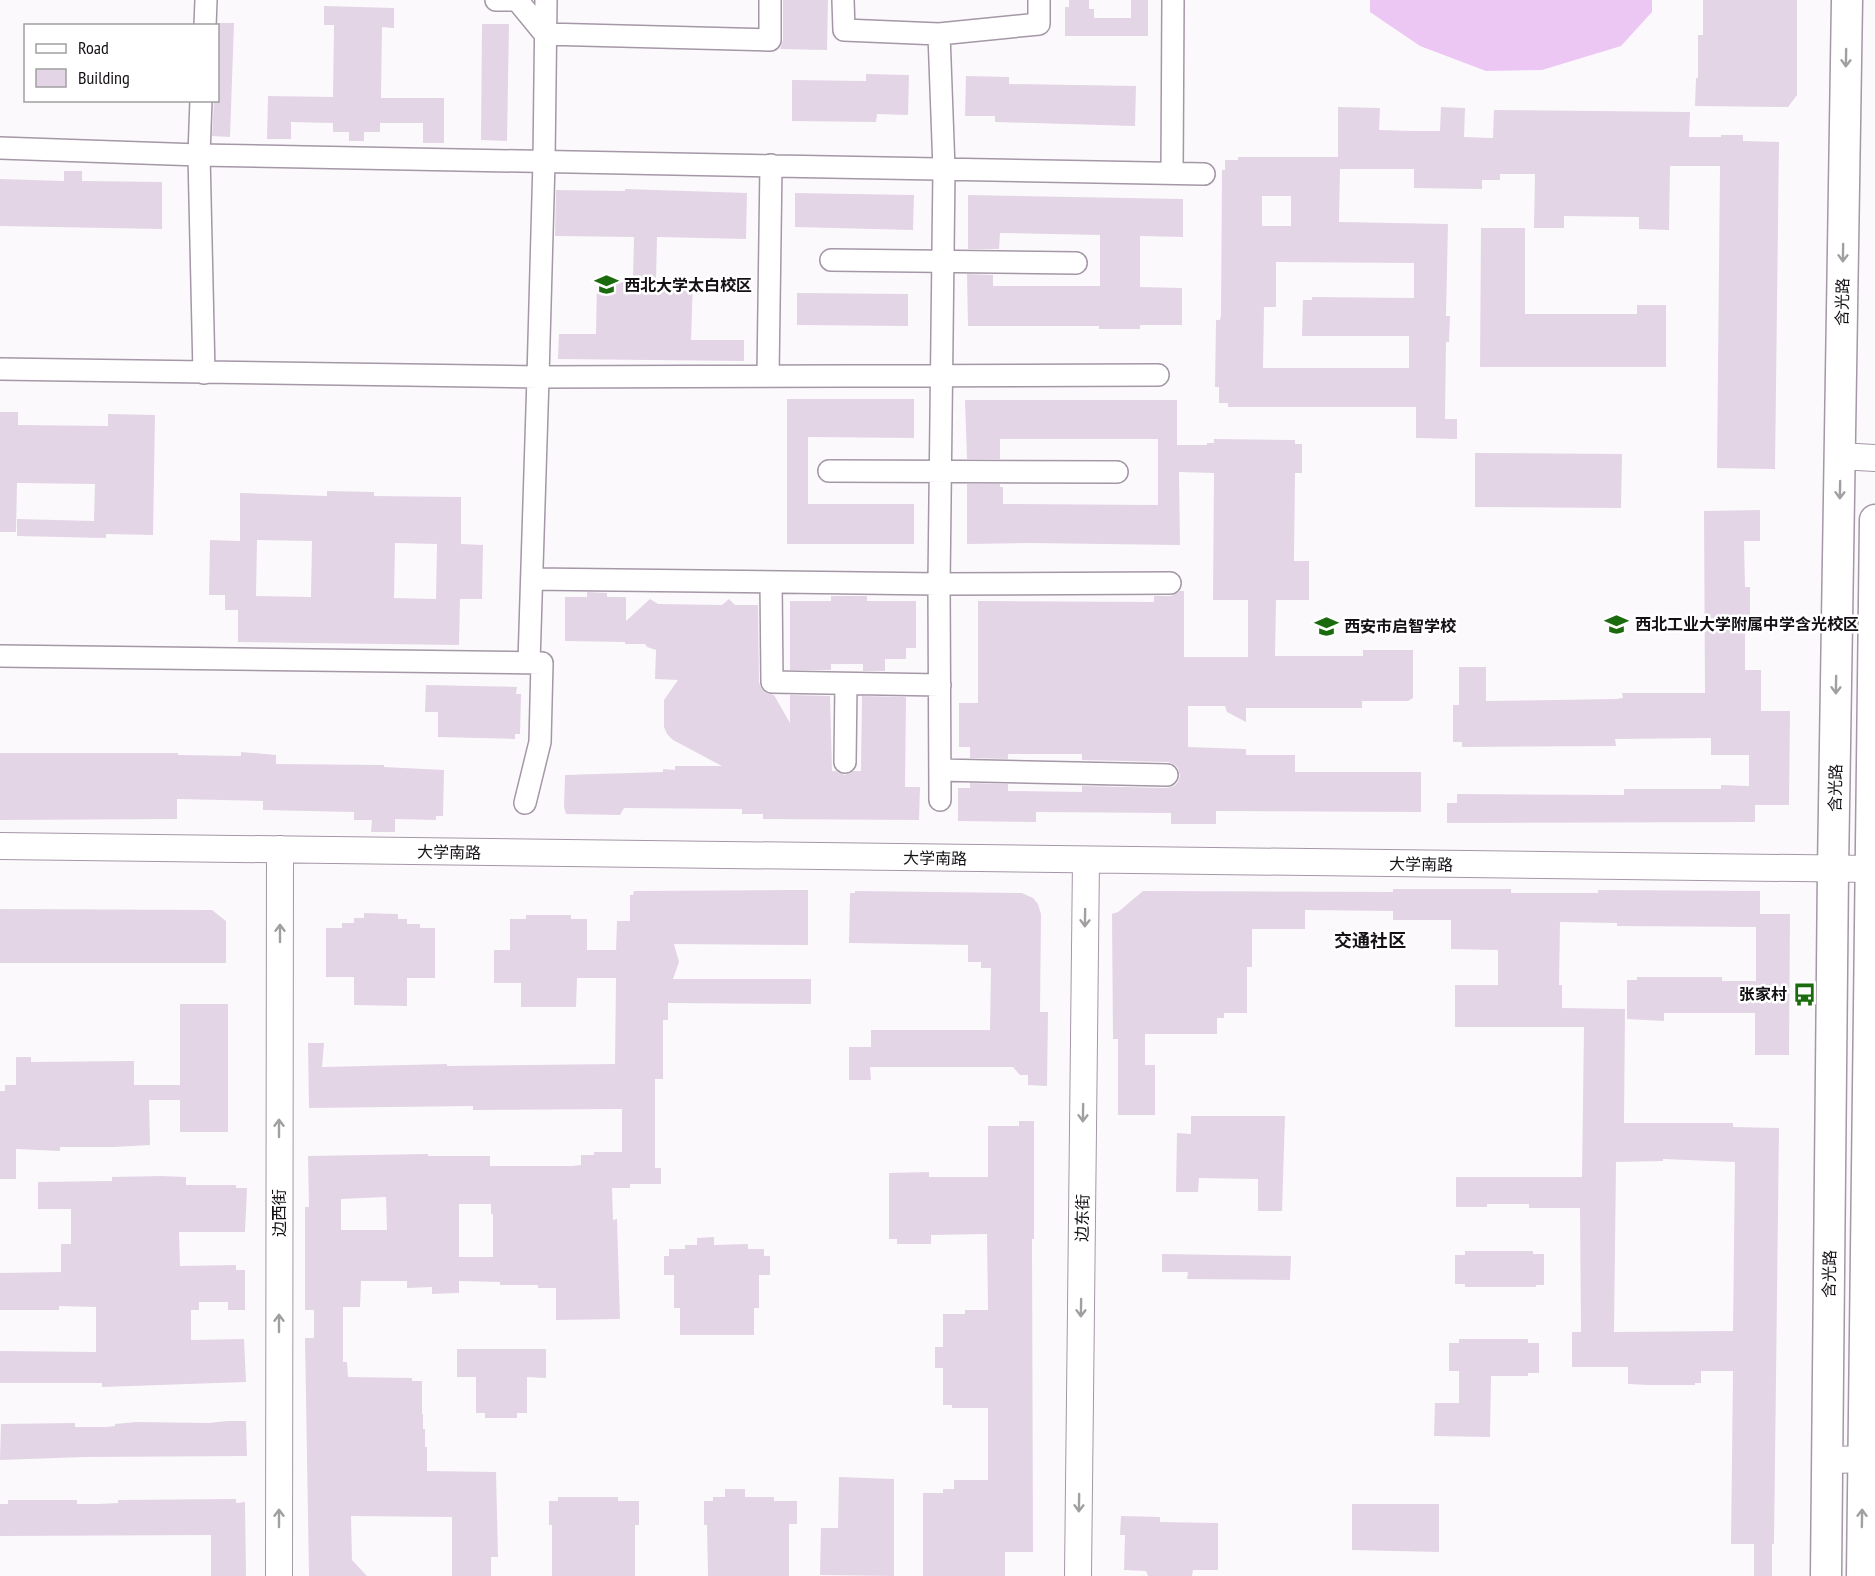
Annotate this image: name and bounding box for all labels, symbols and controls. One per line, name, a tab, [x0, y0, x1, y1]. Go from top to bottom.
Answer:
legend	[24, 24, 219, 102]
text: Road	[78, 36, 109, 59]
one-way arrow	[1840, 48, 1852, 68]
text: Building	[78, 66, 130, 89]
one-way arrow	[1837, 243, 1849, 263]
school or university icon: 西北大学太白校区	[593, 272, 619, 298]
place label: 西北大学太白校区	[624, 275, 752, 295]
street label: 含光路	[1832, 278, 1852, 326]
one-way arrow	[1834, 480, 1845, 500]
school or university icon: 西北工业大学附属中学含光校区	[1604, 611, 1630, 637]
school or university icon: 西安市启智学校	[1313, 613, 1339, 639]
place label: 西北工业大学附属中学含光校区	[1635, 614, 1859, 634]
place label: 西安市启智学校	[1344, 616, 1457, 636]
one-way arrow	[1831, 675, 1842, 695]
street label: 含光路	[1825, 764, 1845, 812]
street label: 大学南路	[417, 841, 481, 863]
street label: 大学南路	[903, 847, 967, 869]
street label: 大学南路	[1389, 853, 1453, 875]
one-way arrow	[1079, 908, 1091, 928]
one-way arrow	[274, 923, 286, 943]
district label: 交通社区	[1334, 929, 1406, 952]
bus stop icon: 张家村	[1792, 981, 1818, 1007]
place label: 张家村	[1739, 984, 1787, 1004]
one-way arrow	[1077, 1103, 1089, 1123]
one-way arrow	[273, 1118, 285, 1138]
street label: 边西街	[269, 1189, 289, 1237]
street label: 边东街	[1072, 1194, 1092, 1242]
street label: 含光路	[1819, 1250, 1839, 1298]
one-way arrow	[1075, 1298, 1087, 1318]
one-way arrow	[273, 1313, 285, 1333]
one-way arrow	[1073, 1492, 1085, 1512]
one-way arrow	[273, 1508, 285, 1528]
one-way arrow	[1857, 1508, 1868, 1528]

